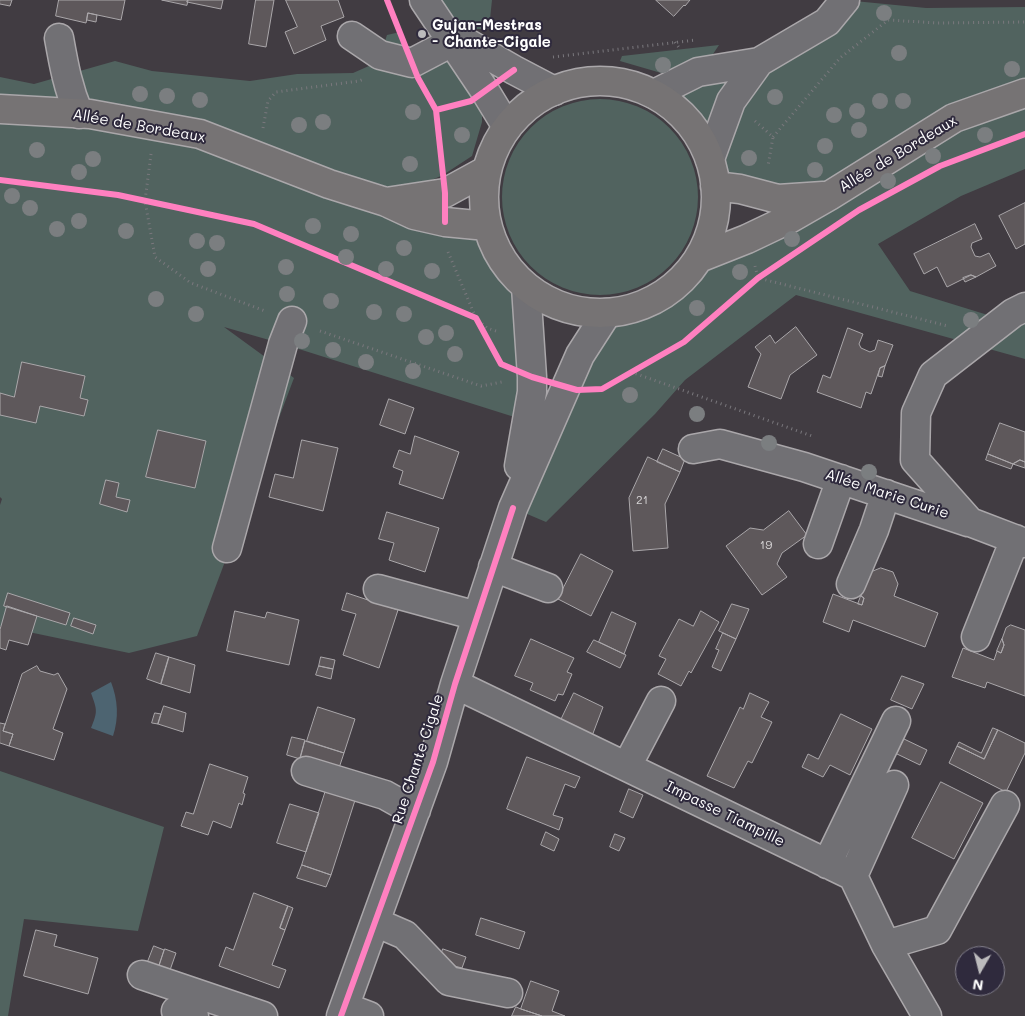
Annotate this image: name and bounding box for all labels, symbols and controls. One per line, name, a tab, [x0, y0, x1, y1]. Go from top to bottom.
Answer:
place label: Gujan-Mestras - Chante-Cigale	[432, 16, 551, 51]
marker: Gujan-Mestras - Chante-Cigale	[416, 28, 428, 40]
street label: Allée de Bordeaux	[71, 105, 207, 147]
street label: Allée de Bordeaux	[836, 112, 960, 196]
street label: Allée Marie Curie	[823, 465, 951, 523]
house number: 21	[636, 493, 648, 507]
house number: 19	[760, 538, 772, 552]
street label: Rue Chante Cigale	[388, 692, 448, 826]
street label: Impasse Tiampille	[662, 777, 788, 851]
north arrow	[955, 946, 1005, 996]
text: N	[971, 975, 985, 996]

